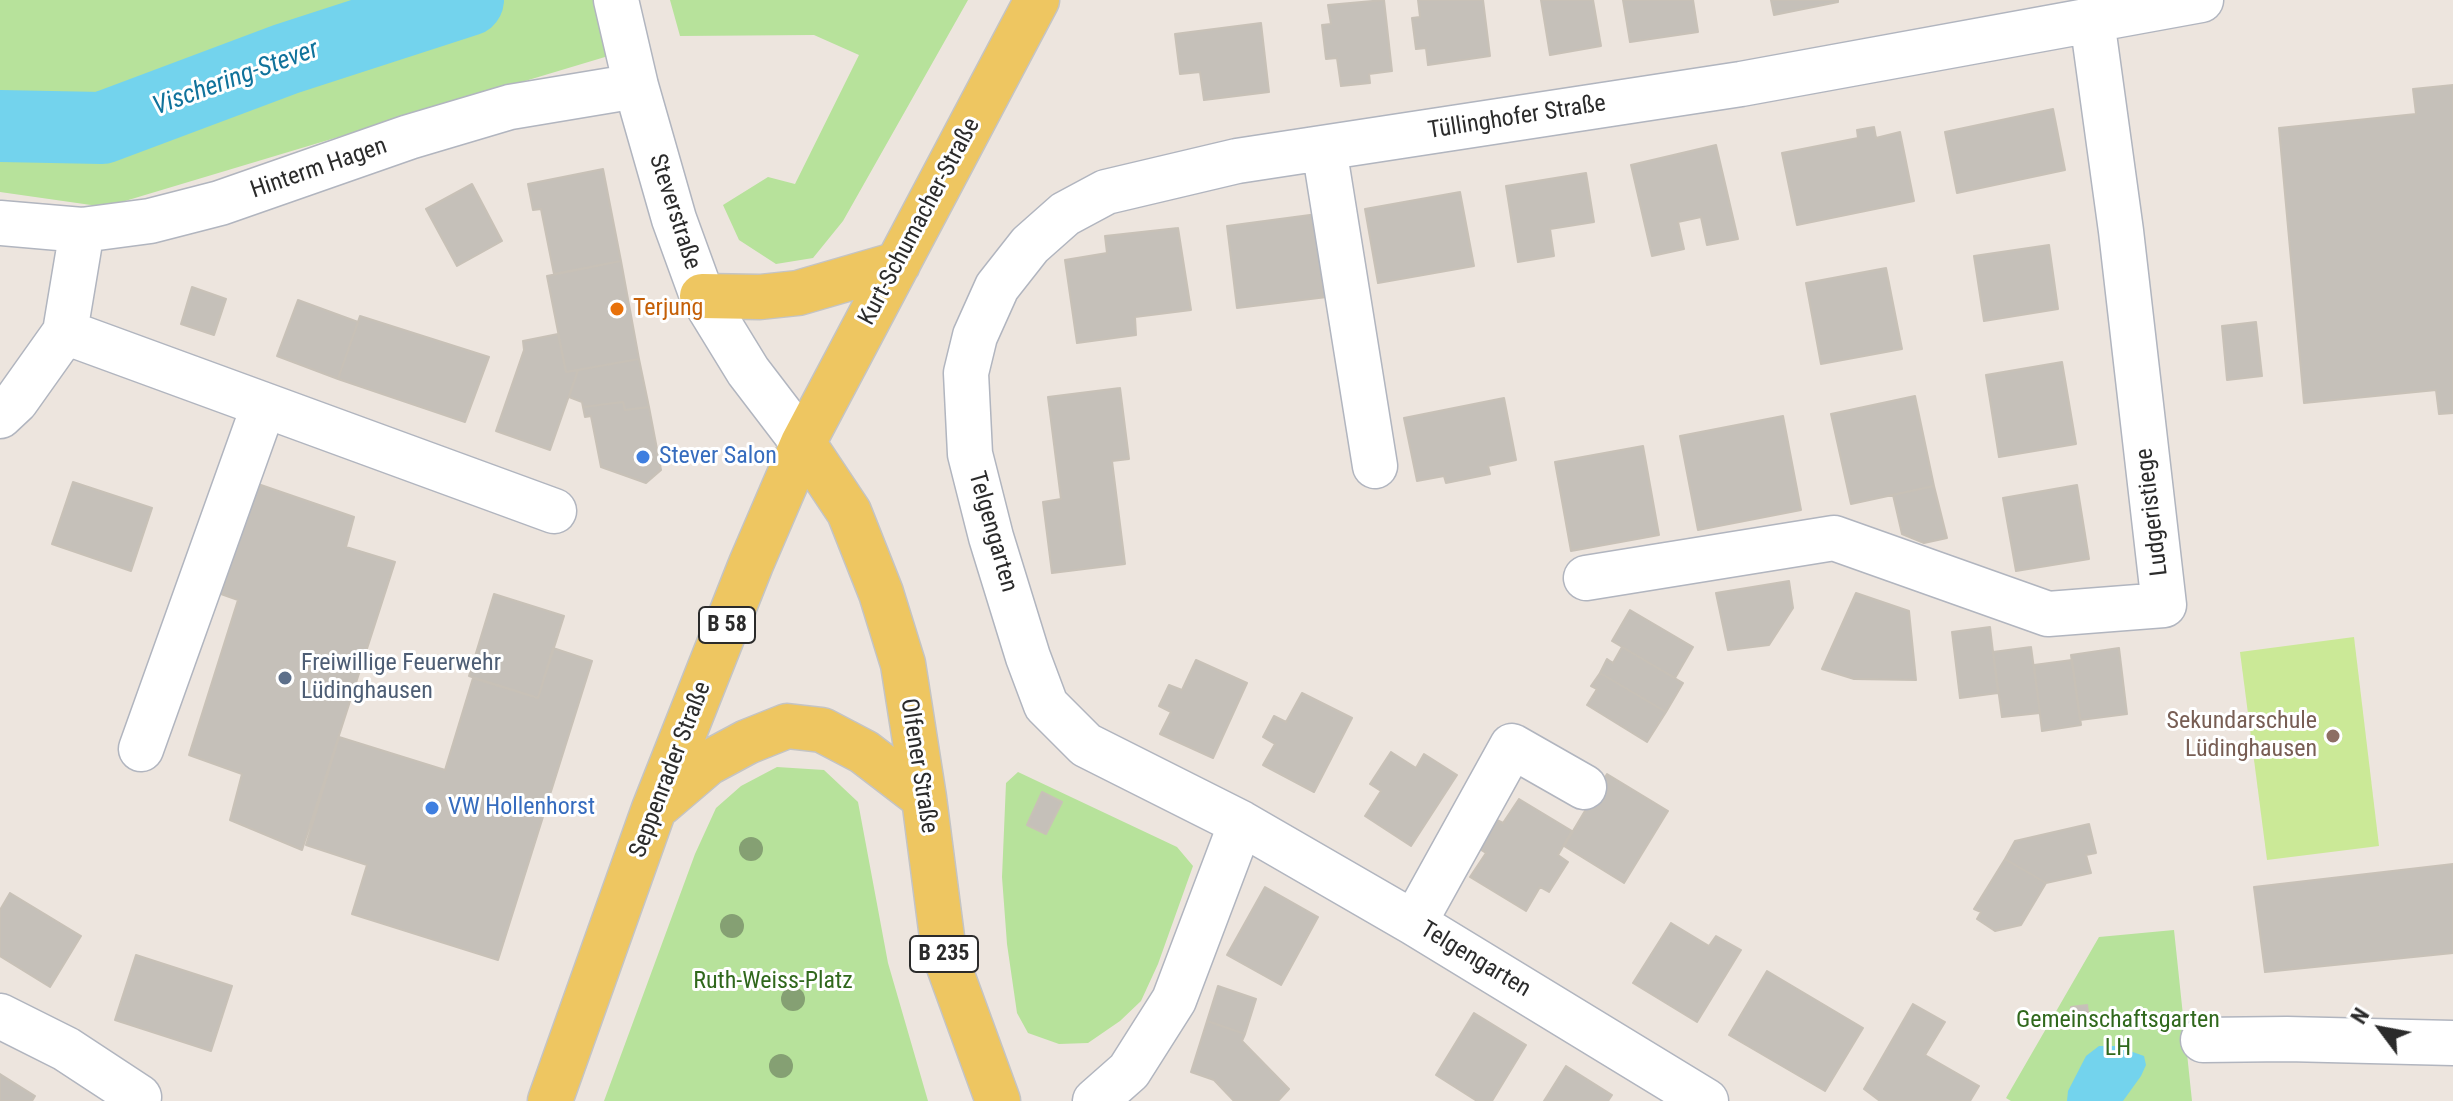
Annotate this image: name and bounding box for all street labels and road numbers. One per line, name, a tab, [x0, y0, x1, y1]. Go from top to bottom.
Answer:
street label: Tüllinghofer Straße	[1426, 90, 1608, 146]
street label: Kurt-Schumacher-Straße	[853, 113, 987, 331]
street label: Hinterm Hagen	[247, 132, 391, 206]
street label: Steverstraße	[642, 151, 706, 273]
street label: Ludgeristiege	[2131, 447, 2175, 577]
street label: Telgengarten	[961, 468, 1023, 596]
road number: B 58	[699, 607, 755, 643]
street label: Seppenrader Straße	[624, 678, 718, 862]
street label: Olfener Straße	[893, 697, 943, 835]
street label: Telgengarten	[1414, 916, 1536, 1004]
road number: B 235	[910, 936, 978, 972]

